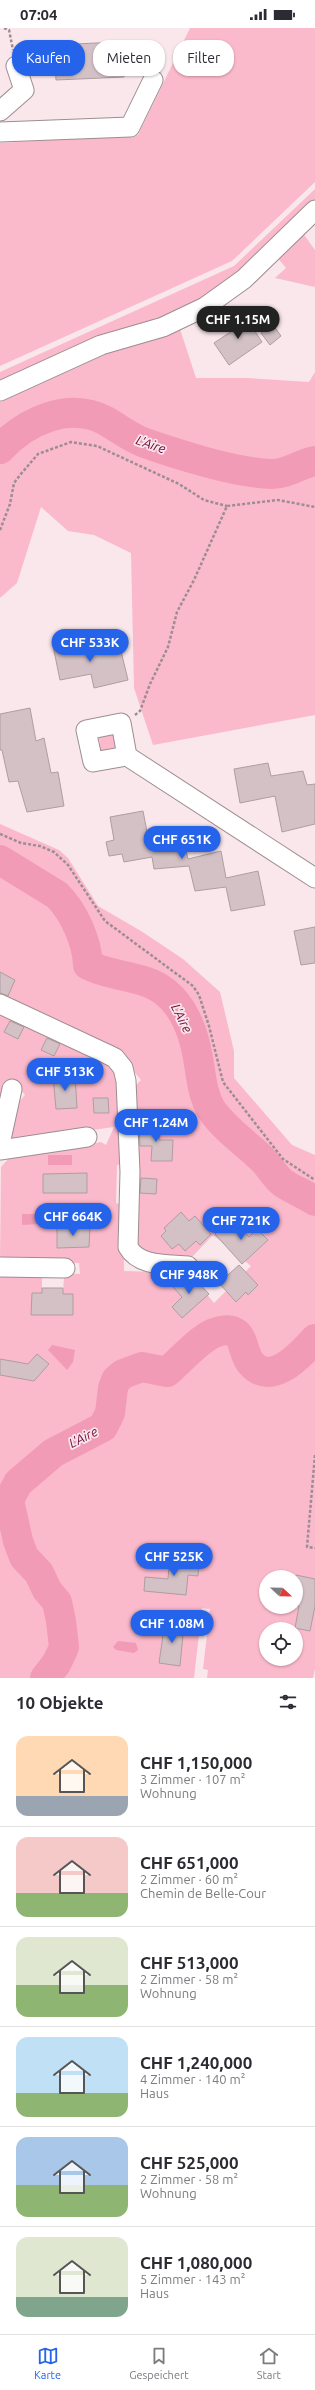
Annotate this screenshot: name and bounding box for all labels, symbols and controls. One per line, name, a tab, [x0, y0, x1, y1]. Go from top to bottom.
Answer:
text: 07:04	[20, 6, 58, 23]
chip: Kaufen	[12, 40, 85, 76]
chip: Mieten	[93, 40, 165, 76]
chip: Filter	[173, 40, 234, 76]
pin: CHF 1.15M	[192, 306, 284, 340]
text: CHF 1.15M	[206, 312, 270, 326]
water label: L'Aire	[134, 432, 168, 456]
pin: CHF 533K	[49, 629, 131, 663]
text: CHF 533K	[61, 635, 119, 649]
pin: CHF 651K	[141, 826, 223, 860]
text: CHF 651K	[153, 832, 211, 846]
water label: L'Aire	[169, 1001, 195, 1035]
pin: CHF 513K	[24, 1058, 106, 1092]
text: CHF 513K	[36, 1064, 94, 1078]
pin: CHF 1.24M	[110, 1109, 202, 1143]
text: CHF 1.24M	[124, 1115, 188, 1129]
pin: CHF 664K	[32, 1203, 114, 1237]
pin: CHF 721K	[200, 1207, 282, 1241]
text: CHF 664K	[44, 1209, 102, 1223]
text: CHF 721K	[212, 1213, 270, 1227]
pin: CHF 948K	[148, 1261, 230, 1295]
text: CHF 948K	[160, 1267, 218, 1281]
water label: L'Aire	[66, 1424, 100, 1450]
pin: CHF 525K	[133, 1543, 215, 1577]
text: CHF 525K	[145, 1549, 203, 1563]
north arrow	[259, 1570, 303, 1614]
map controls	[259, 1570, 303, 1666]
pin: CHF 1.08M	[126, 1610, 218, 1644]
text: CHF 1.08M	[140, 1616, 204, 1630]
button: locate	[259, 1622, 303, 1666]
icon: filters	[277, 1691, 299, 1713]
text: 10 Objekte	[16, 1693, 104, 1712]
icon: home	[48, 1752, 96, 1800]
text: CHF 1,150,000	[140, 1753, 252, 1772]
text: 3 Zimmer · 107 m²	[140, 1772, 246, 1786]
text: Wohnung	[140, 1786, 197, 1800]
icon: home	[48, 1853, 96, 1901]
text: CHF 651,000	[140, 1853, 238, 1872]
text: 2 Zimmer · 60 m²	[140, 1872, 238, 1886]
text: Chemin de Belle-Cour	[140, 1886, 266, 1900]
icon: home	[48, 1953, 96, 2001]
text: CHF 513,000	[140, 1953, 238, 1972]
text: 2 Zimmer · 58 m²	[140, 1972, 238, 1986]
text: Wohnung	[140, 1986, 197, 2000]
icon: home	[48, 2053, 96, 2101]
text: CHF 1,240,000	[140, 2053, 252, 2072]
text: 4 Zimmer · 140 m²	[140, 2072, 246, 2086]
text: Haus	[140, 2086, 169, 2100]
icon: home	[48, 2153, 96, 2201]
text: CHF 525,000	[140, 2153, 238, 2172]
text: 2 Zimmer · 58 m²	[140, 2172, 238, 2186]
text: Wohnung	[140, 2186, 197, 2200]
icon: home	[48, 2253, 96, 2301]
text: CHF 1,080,000	[140, 2253, 252, 2272]
text: 5 Zimmer · 143 m²	[140, 2272, 246, 2286]
text: Haus	[140, 2286, 169, 2300]
tab: Karte	[34, 2345, 61, 2381]
tab: Gespeichert	[129, 2345, 188, 2381]
tab: Start	[257, 2345, 281, 2381]

